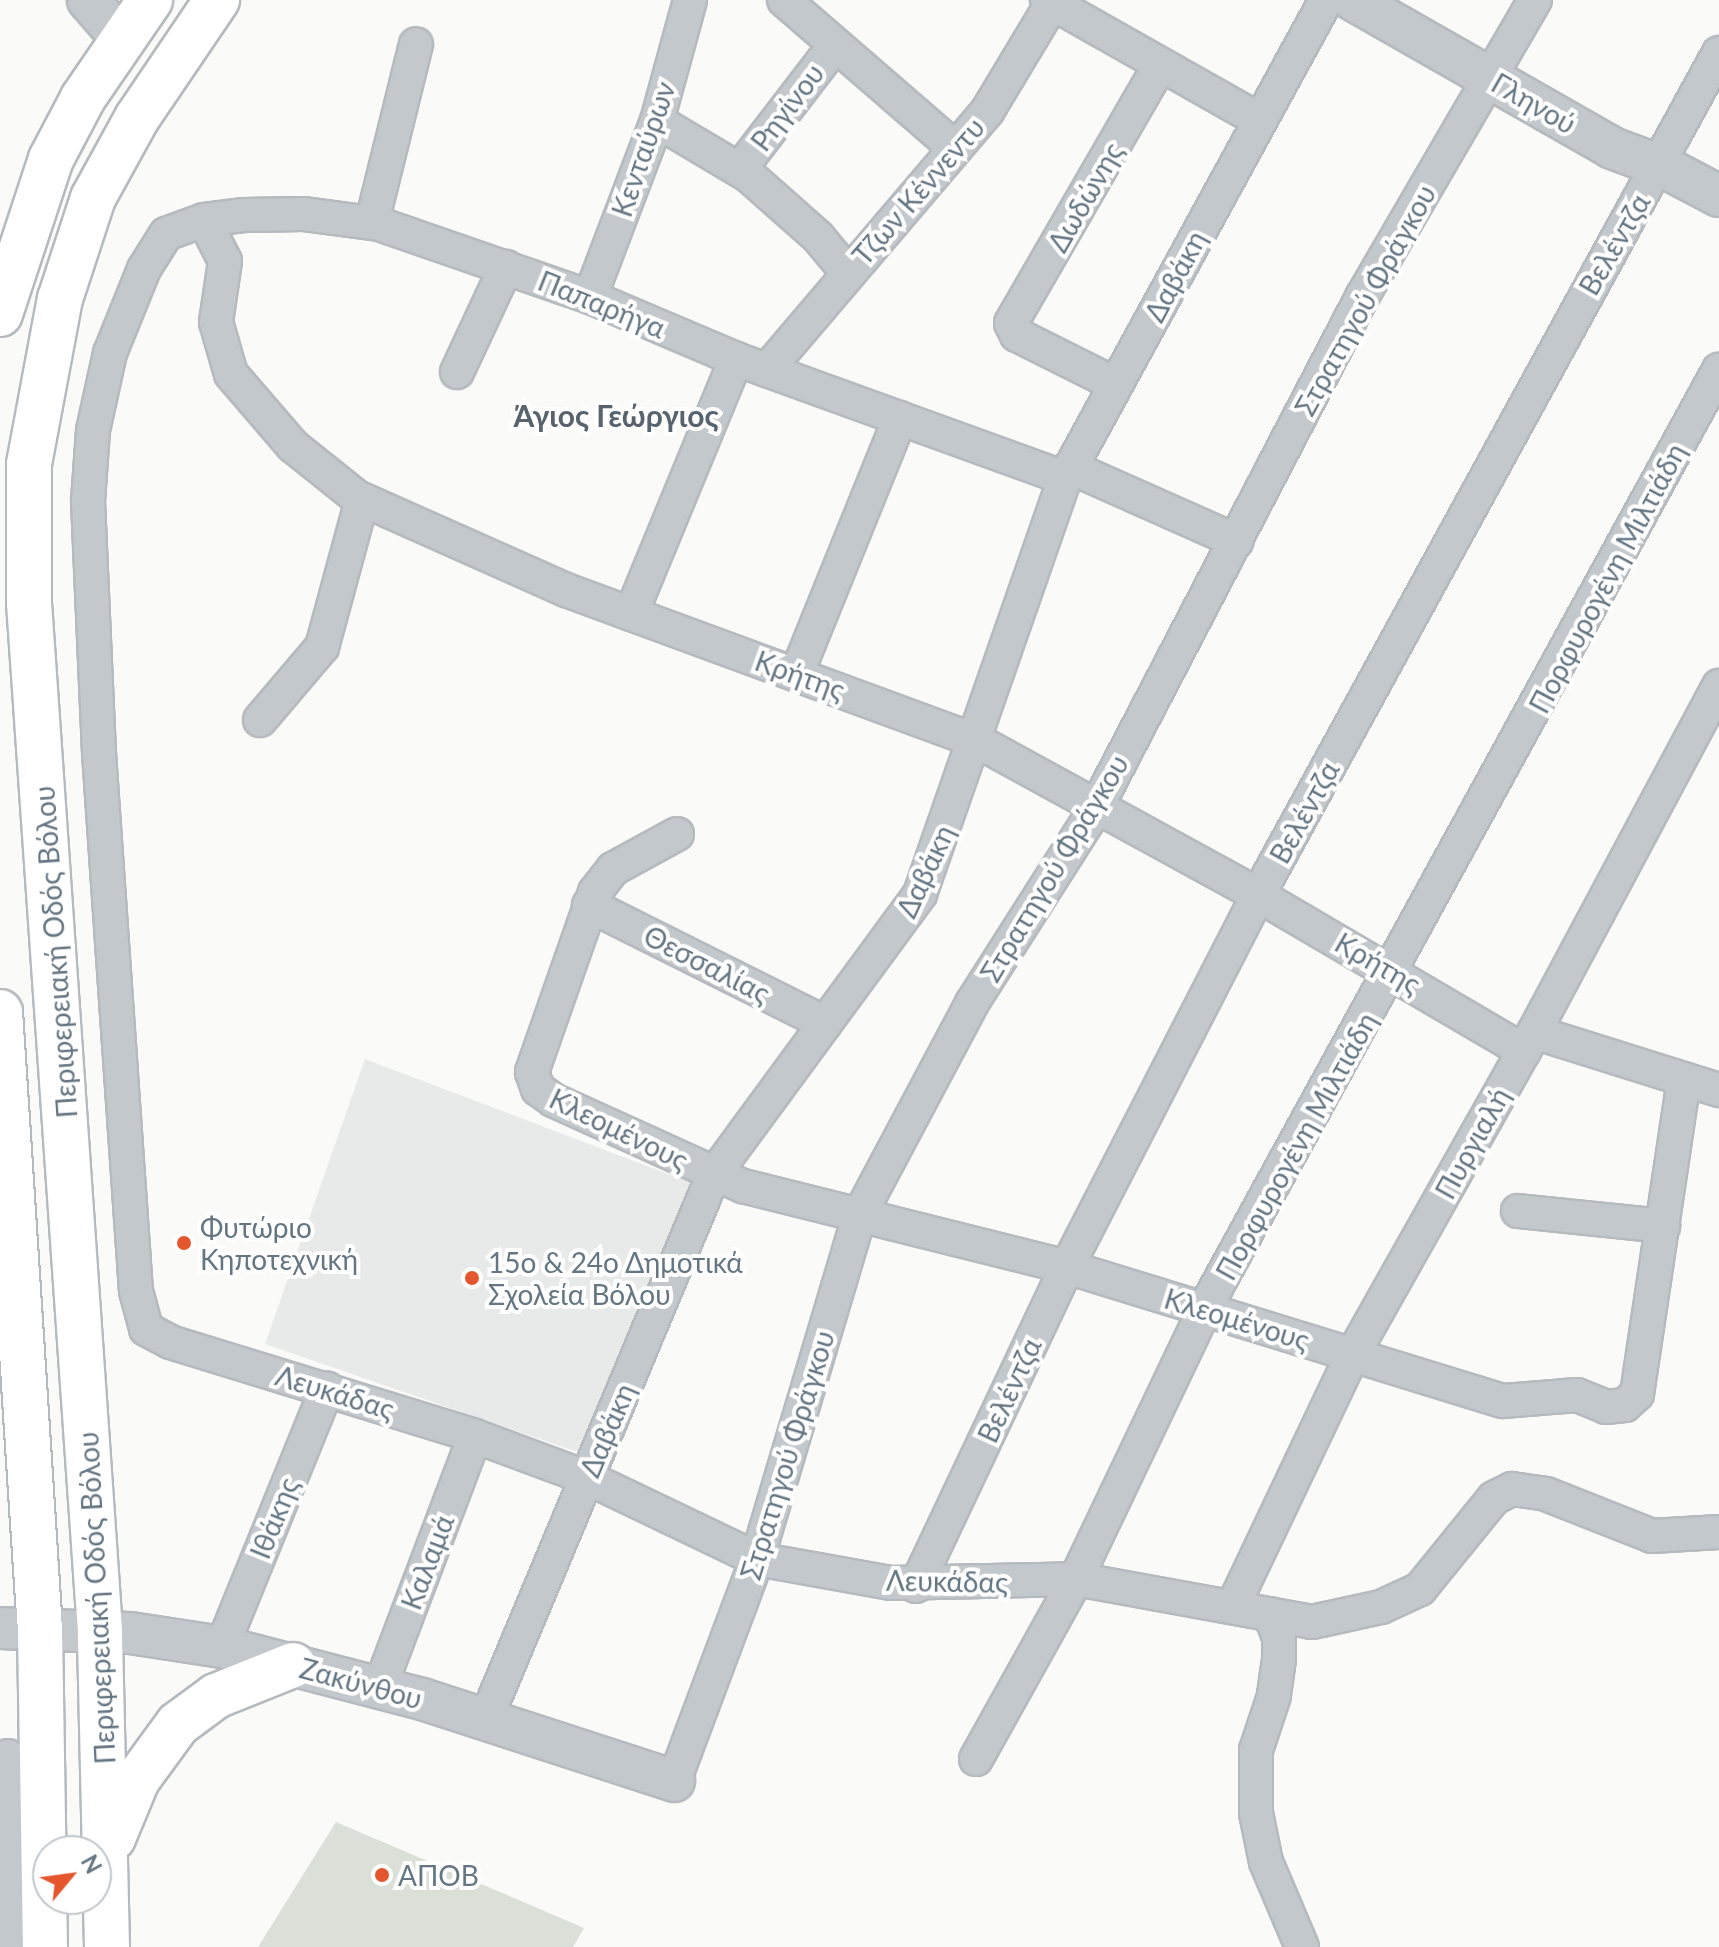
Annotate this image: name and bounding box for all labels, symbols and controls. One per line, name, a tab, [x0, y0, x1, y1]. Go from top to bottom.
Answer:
street label: Ρηγίνου	[743, 57, 831, 157]
street label: Γληνού	[1486, 66, 1582, 140]
street label: Κενταύρων	[604, 77, 682, 221]
street label: Τζων Κέννεντυ	[845, 111, 991, 271]
street label: Δωδώνης	[1040, 136, 1130, 258]
street label: Στρατηγού Φράγκου	[1288, 179, 1442, 421]
street label: Βελέντζα	[1572, 187, 1656, 301]
street label: Δαβάκη	[1137, 225, 1213, 327]
street label: Παπαρήγα	[534, 263, 670, 345]
district label: Άγιος Γεώργιος	[513, 397, 719, 433]
street label: Πορφυρογένη Μιλτιάδη	[1522, 437, 1692, 719]
street label: Κρήτης	[751, 643, 849, 707]
street label: Στρατηγού Φράγκου	[973, 749, 1135, 987]
street label: Βελέντζα	[1262, 755, 1346, 869]
street label: Περιφερειακή Οδός Βόλου	[27, 785, 83, 1119]
street label: Δαβάκη	[889, 819, 961, 923]
street label: Θεσσαλίας	[639, 918, 775, 1010]
street label: Κρήτης	[1329, 925, 1427, 1001]
street label: Πορφυρογένη Μιλτιάδη	[1208, 1006, 1384, 1286]
street label: Κλεομένους	[544, 1081, 694, 1177]
street label: Πυργιαλή	[1428, 1082, 1516, 1204]
place label: Φυτώριο Κηποτεχνική	[200, 1210, 358, 1276]
marker: Φυτώριο Κηποτεχνική	[175, 1234, 193, 1252]
place label: 15ο & 24ο Δημοτικά Σχολεία Βόλου	[488, 1245, 744, 1311]
marker: 15ο & 24ο Δημοτικά Σχολεία Βόλου	[463, 1269, 481, 1287]
street label: Κλεομένους	[1161, 1281, 1313, 1357]
street label: Στρατηγού Φράγκου	[733, 1327, 841, 1583]
street label: Βελέντζα	[970, 1332, 1048, 1448]
street label: Λευκάδας	[272, 1358, 398, 1426]
street label: Δαβάκη	[572, 1378, 642, 1482]
street label: Περιφερειακή Οδός Βόλου	[71, 1431, 121, 1765]
street label: Ιθάκης	[243, 1473, 305, 1563]
street label: Καλαμά	[394, 1510, 460, 1614]
street label: Λευκάδας	[886, 1563, 1008, 1599]
street label: Ζακύνθου	[296, 1651, 426, 1715]
north arrow	[32, 1835, 112, 1915]
text: N	[76, 1850, 108, 1878]
place label: ΑΠΟΒ	[398, 1858, 479, 1892]
marker: ΑΠΟΒ	[373, 1866, 391, 1884]

